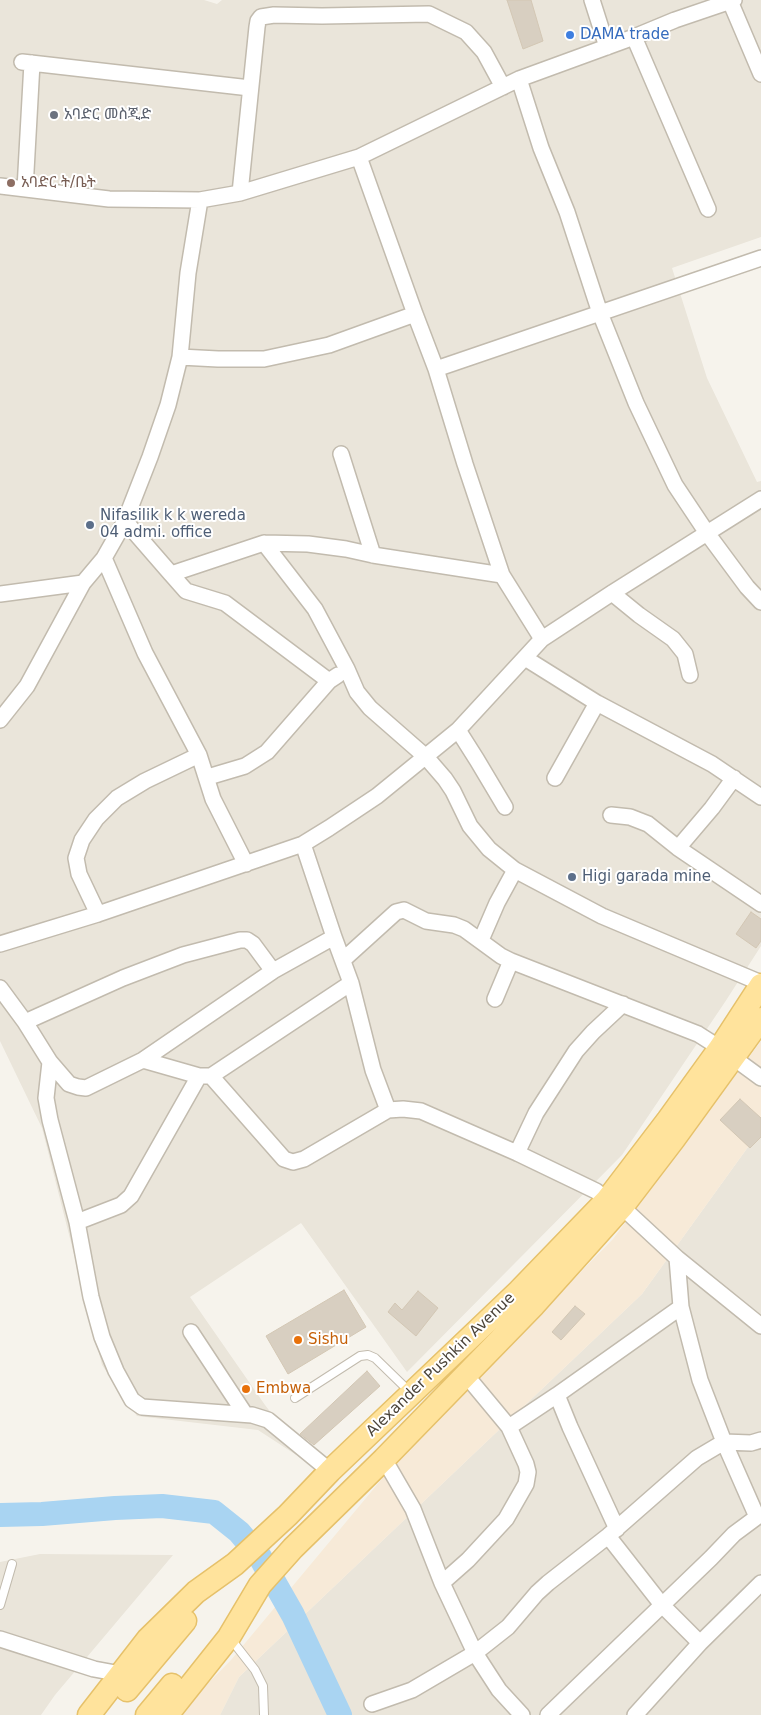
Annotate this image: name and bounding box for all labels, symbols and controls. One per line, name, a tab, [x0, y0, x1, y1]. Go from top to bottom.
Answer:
place label: DAMA trade	[580, 26, 670, 44]
marker: DAMA trade	[564, 29, 576, 41]
place label: አባድር መስጂድ	[64, 106, 151, 124]
marker: አባድር መስጂድ	[48, 109, 60, 121]
place label: አባድር ት/ቤት	[21, 174, 96, 192]
marker: አባድር ት/ቤት	[5, 177, 17, 189]
place label: Nifasilik k k wereda 04 admi. office	[100, 507, 246, 542]
marker: Nifasilik k k wereda 04 admi. office	[84, 519, 96, 531]
place label: Higi garada mine	[582, 868, 711, 886]
marker: Higi garada mine	[566, 871, 578, 883]
street label: Alexander Pushkin Avenue	[363, 1289, 519, 1441]
place label: Sishu	[308, 1331, 349, 1349]
marker: Sishu	[292, 1334, 304, 1346]
place label: Embwa	[256, 1380, 311, 1398]
marker: Embwa	[240, 1383, 252, 1395]

